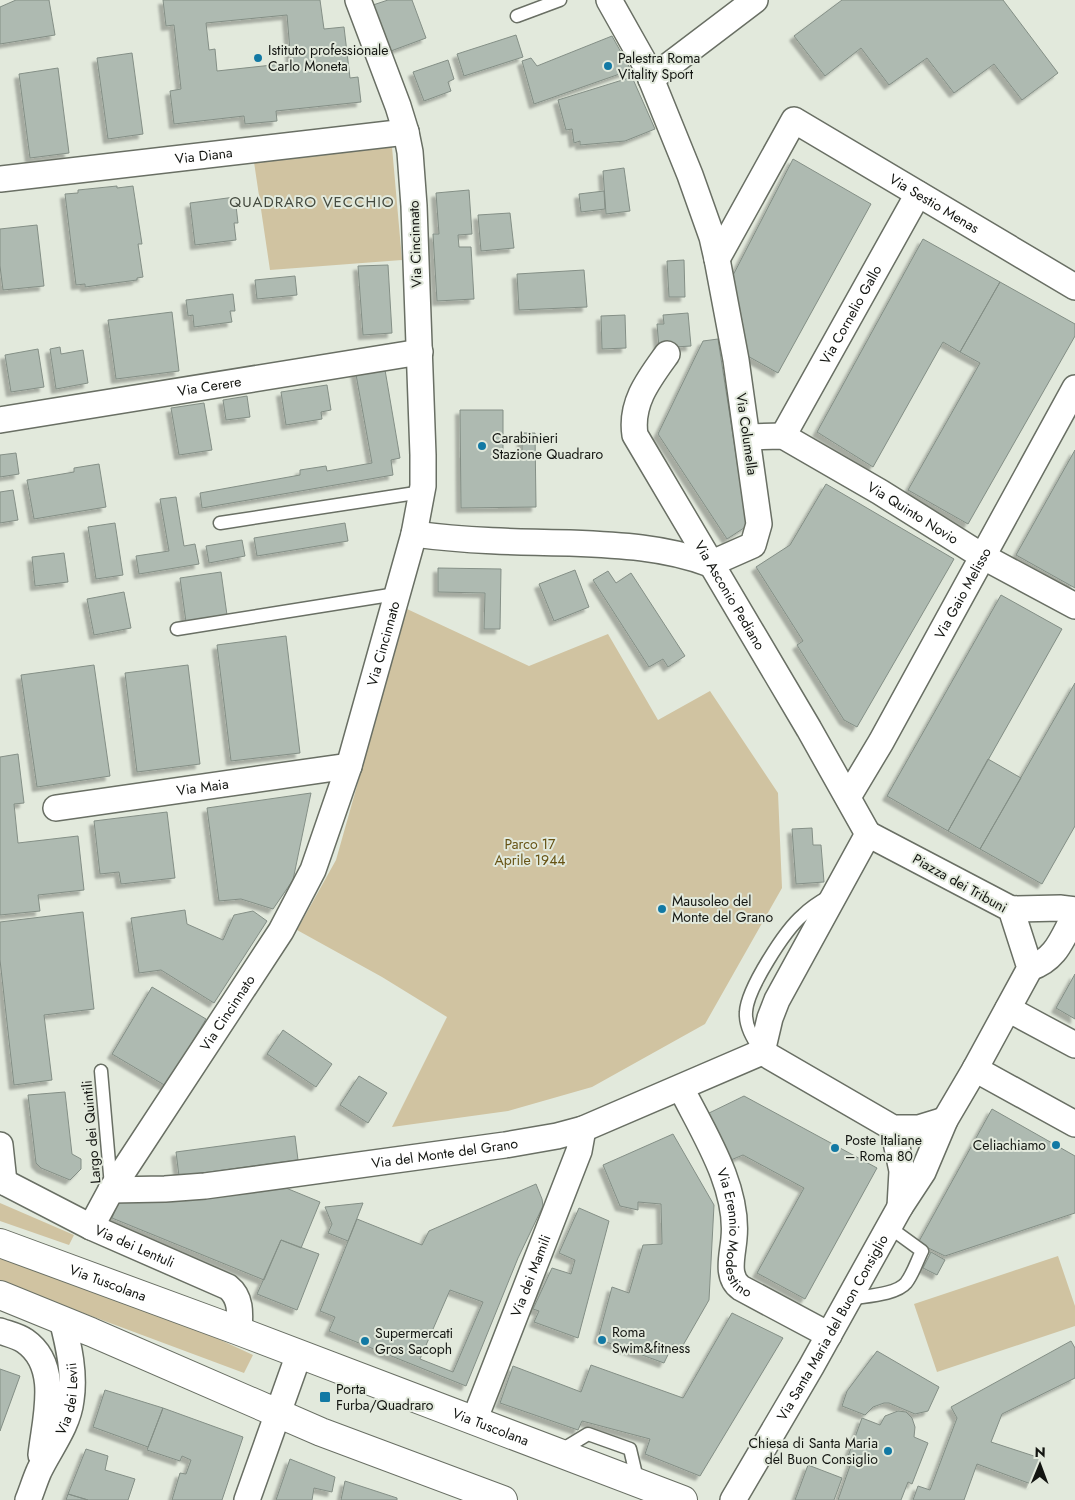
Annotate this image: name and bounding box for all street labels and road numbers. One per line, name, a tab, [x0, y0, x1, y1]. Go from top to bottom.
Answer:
street label: Via Diana	[174, 142, 234, 169]
street label: Via Sestio Menas	[885, 169, 983, 238]
street label: Via Cincinnato	[403, 200, 427, 288]
street label: Via Cornelio Gallo	[815, 261, 887, 368]
street label: Via Cerere	[176, 371, 243, 401]
street label: Via Columella	[731, 392, 763, 476]
street label: Via Quinto Novio	[864, 477, 963, 549]
street label: Via Asconio Pediano	[690, 537, 770, 654]
street label: Via Gaio Melisso	[930, 544, 996, 642]
street label: Via Cincinnato	[362, 598, 405, 688]
street label: Via Maia	[175, 773, 230, 801]
street label: Piazza dei Tribuni	[909, 849, 1011, 917]
street label: Via Cincinnato	[195, 971, 260, 1055]
street label: Largo dei Quintili	[77, 1079, 105, 1185]
street label: Via del Monte del Grano	[370, 1133, 520, 1173]
street label: Via Erennio Modestino	[712, 1165, 756, 1302]
street label: Via dei Lentuli	[91, 1220, 178, 1272]
street label: Via Santa Maria del Buon Consiglio	[772, 1231, 893, 1424]
street label: Via dei Mamili	[506, 1232, 556, 1319]
street label: Via Tuscolana	[67, 1259, 149, 1306]
street label: Via dei Levii	[50, 1362, 82, 1438]
street label: Via Tuscolana	[449, 1403, 532, 1450]

